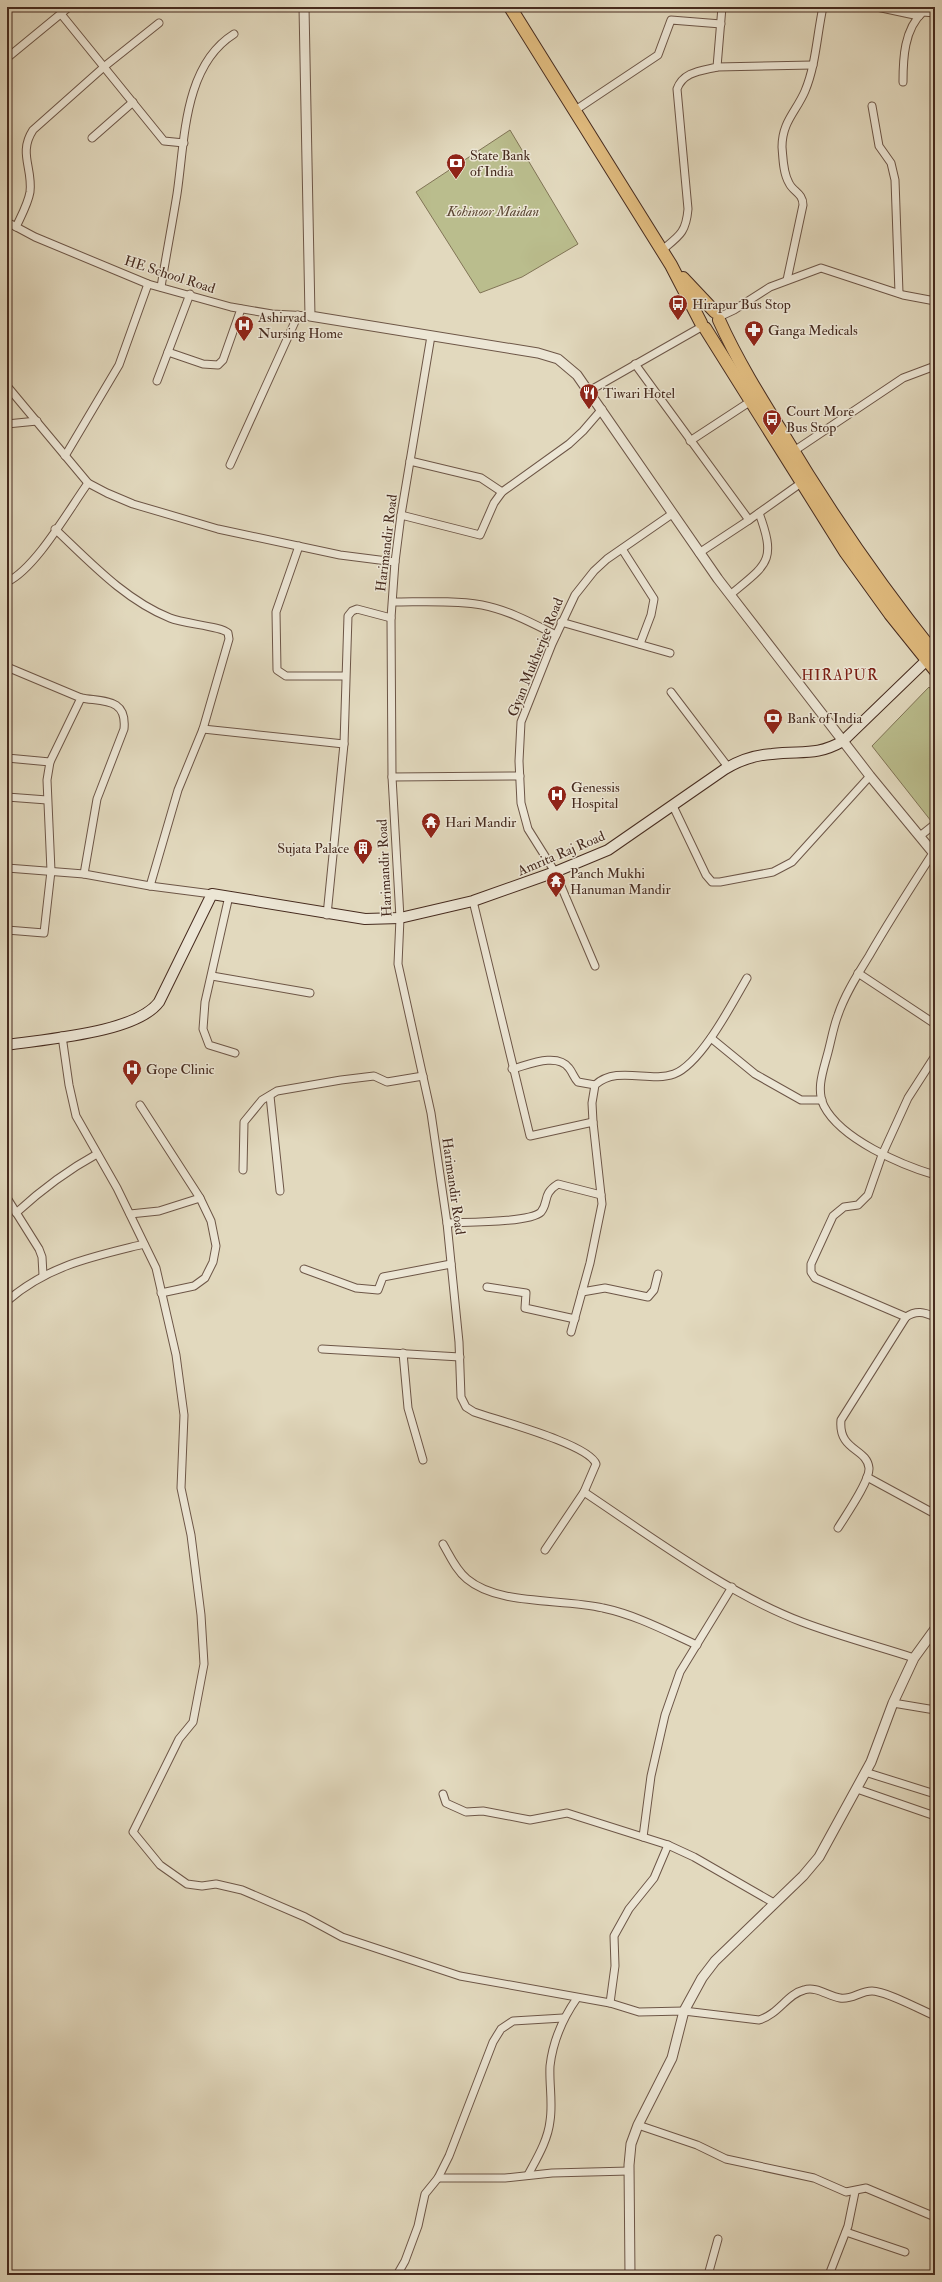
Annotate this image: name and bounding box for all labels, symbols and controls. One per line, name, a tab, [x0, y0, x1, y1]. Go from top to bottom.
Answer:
place label: State Bank of India	[470, 147, 531, 180]
bank icon: State Bank of India	[445, 152, 467, 180]
park label: Kohinoor Maidan	[446, 203, 540, 220]
street label: HE School Road	[122, 252, 218, 297]
bus stop icon: Hirapur Bus Stop	[667, 293, 689, 321]
place label: Hirapur Bus Stop	[692, 296, 791, 314]
place label: Ashirvad Nursing Home	[257, 309, 343, 342]
hospital icon: Ashirvad Nursing Home	[233, 314, 255, 342]
pharmacy icon: Ganga Medicals	[743, 319, 765, 347]
place label: Ganga Medicals	[768, 322, 858, 339]
restaurant icon: Tiwari Hotel	[578, 382, 600, 410]
place label: Tiwari Hotel	[603, 385, 675, 402]
place label: Court More Bus Stop	[786, 403, 854, 437]
bus stop icon: Court More Bus Stop	[761, 408, 783, 436]
street label: Harimandir Road	[372, 493, 401, 593]
street label: Gyan Mukherjee Road	[504, 595, 568, 719]
district label: HIRAPUR	[801, 666, 879, 685]
bank icon: Bank of India	[762, 707, 784, 735]
place label: Bank of India	[787, 710, 862, 727]
place label: Genessis Hospital	[571, 779, 620, 813]
hospital icon: Genessis Hospital	[546, 784, 568, 812]
temple icon: Hari Mandir	[420, 811, 442, 839]
place label: Hari Mandir	[445, 814, 517, 831]
street label: Harimandir Road	[373, 818, 396, 917]
street label: Amrita Raj Road	[514, 827, 607, 880]
building icon: Sujata Palace	[352, 837, 374, 865]
place label: Sujata Palace	[277, 840, 349, 857]
place label: Panch Mukhi Hanuman Mandir	[570, 865, 671, 898]
temple icon: Panch Mukhi Hanuman Mandir	[545, 870, 567, 898]
hospital icon: Gope Clinic	[121, 1058, 143, 1086]
place label: Gope Clinic	[146, 1061, 215, 1079]
street label: Harimandir Road	[438, 1136, 469, 1236]

